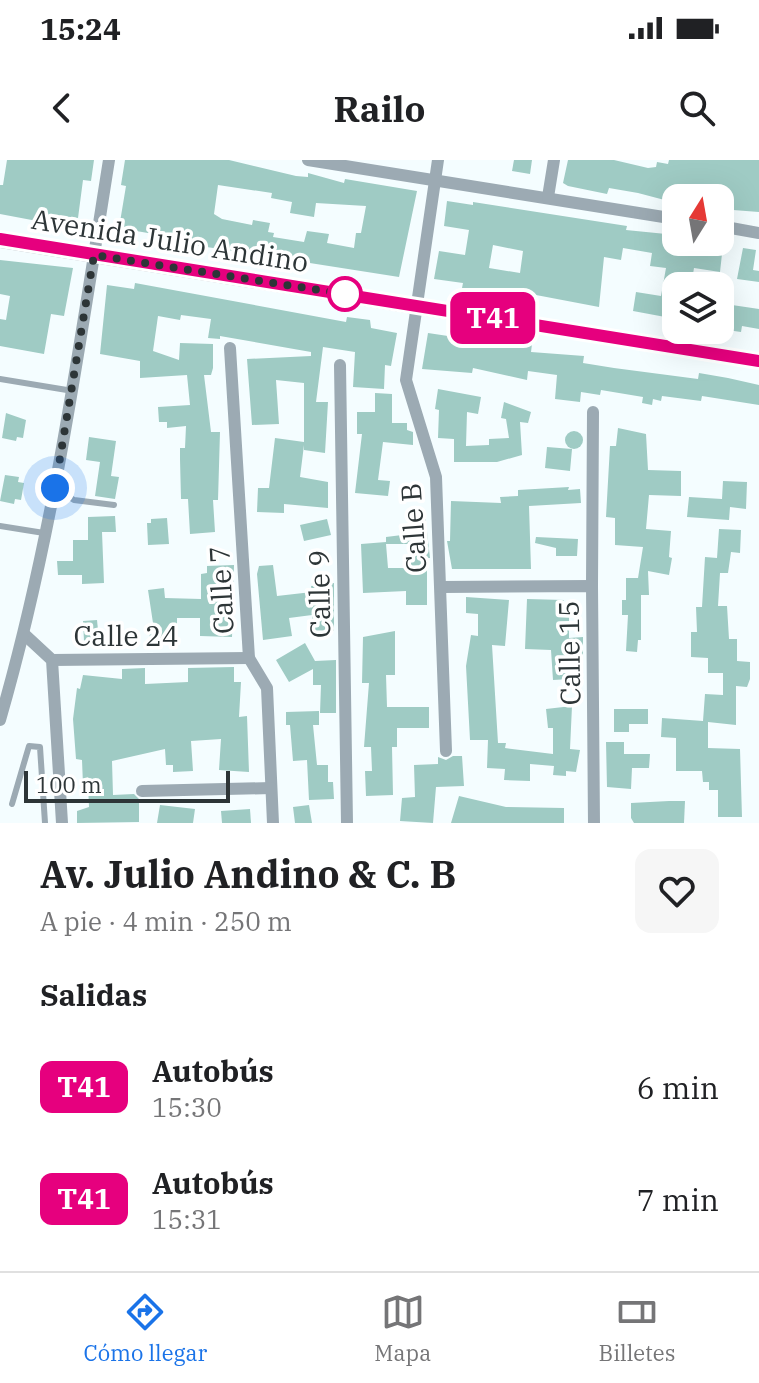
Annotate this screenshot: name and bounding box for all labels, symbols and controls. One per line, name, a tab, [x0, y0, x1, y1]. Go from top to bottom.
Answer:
text: 15:24	[40, 9, 121, 48]
text: Railo	[334, 85, 425, 132]
icon: back	[40, 86, 84, 130]
icon: search	[675, 86, 719, 130]
north arrow	[662, 184, 734, 256]
map controls	[662, 184, 734, 344]
street label: Avenida Julio Andino	[29, 200, 311, 280]
button: layers	[662, 272, 734, 344]
unlabelled marker	[328, 277, 362, 311]
line badge: T41	[447, 292, 539, 344]
text: T41	[466, 299, 520, 336]
your location	[35, 468, 75, 508]
street label: Calle B	[391, 482, 435, 574]
street label: Calle 7	[200, 545, 242, 635]
street label: Calle 9	[300, 550, 338, 638]
street label: Calle 15	[550, 600, 588, 706]
street label: Calle 24	[73, 617, 179, 654]
scale bar	[24, 767, 230, 803]
text: 100 m	[36, 770, 102, 799]
text: Av. Julio Andino & C. B	[40, 849, 456, 898]
button: heart	[635, 849, 719, 933]
text: A pie · 4 min · 250 m	[40, 904, 292, 938]
text: Salidas	[40, 975, 147, 1014]
text: Autobús	[152, 1051, 274, 1090]
text: T41	[57, 1068, 111, 1105]
text: 6 min	[637, 1068, 719, 1107]
text: 15:30	[152, 1090, 222, 1124]
text: Autobús	[152, 1163, 274, 1202]
text: T41	[57, 1180, 111, 1217]
text: 7 min	[637, 1180, 719, 1219]
text: 15:31	[152, 1202, 222, 1236]
tab: Cómo llegar	[84, 1290, 207, 1367]
tab: Mapa	[374, 1290, 431, 1367]
tab: Billetes	[598, 1290, 675, 1367]

